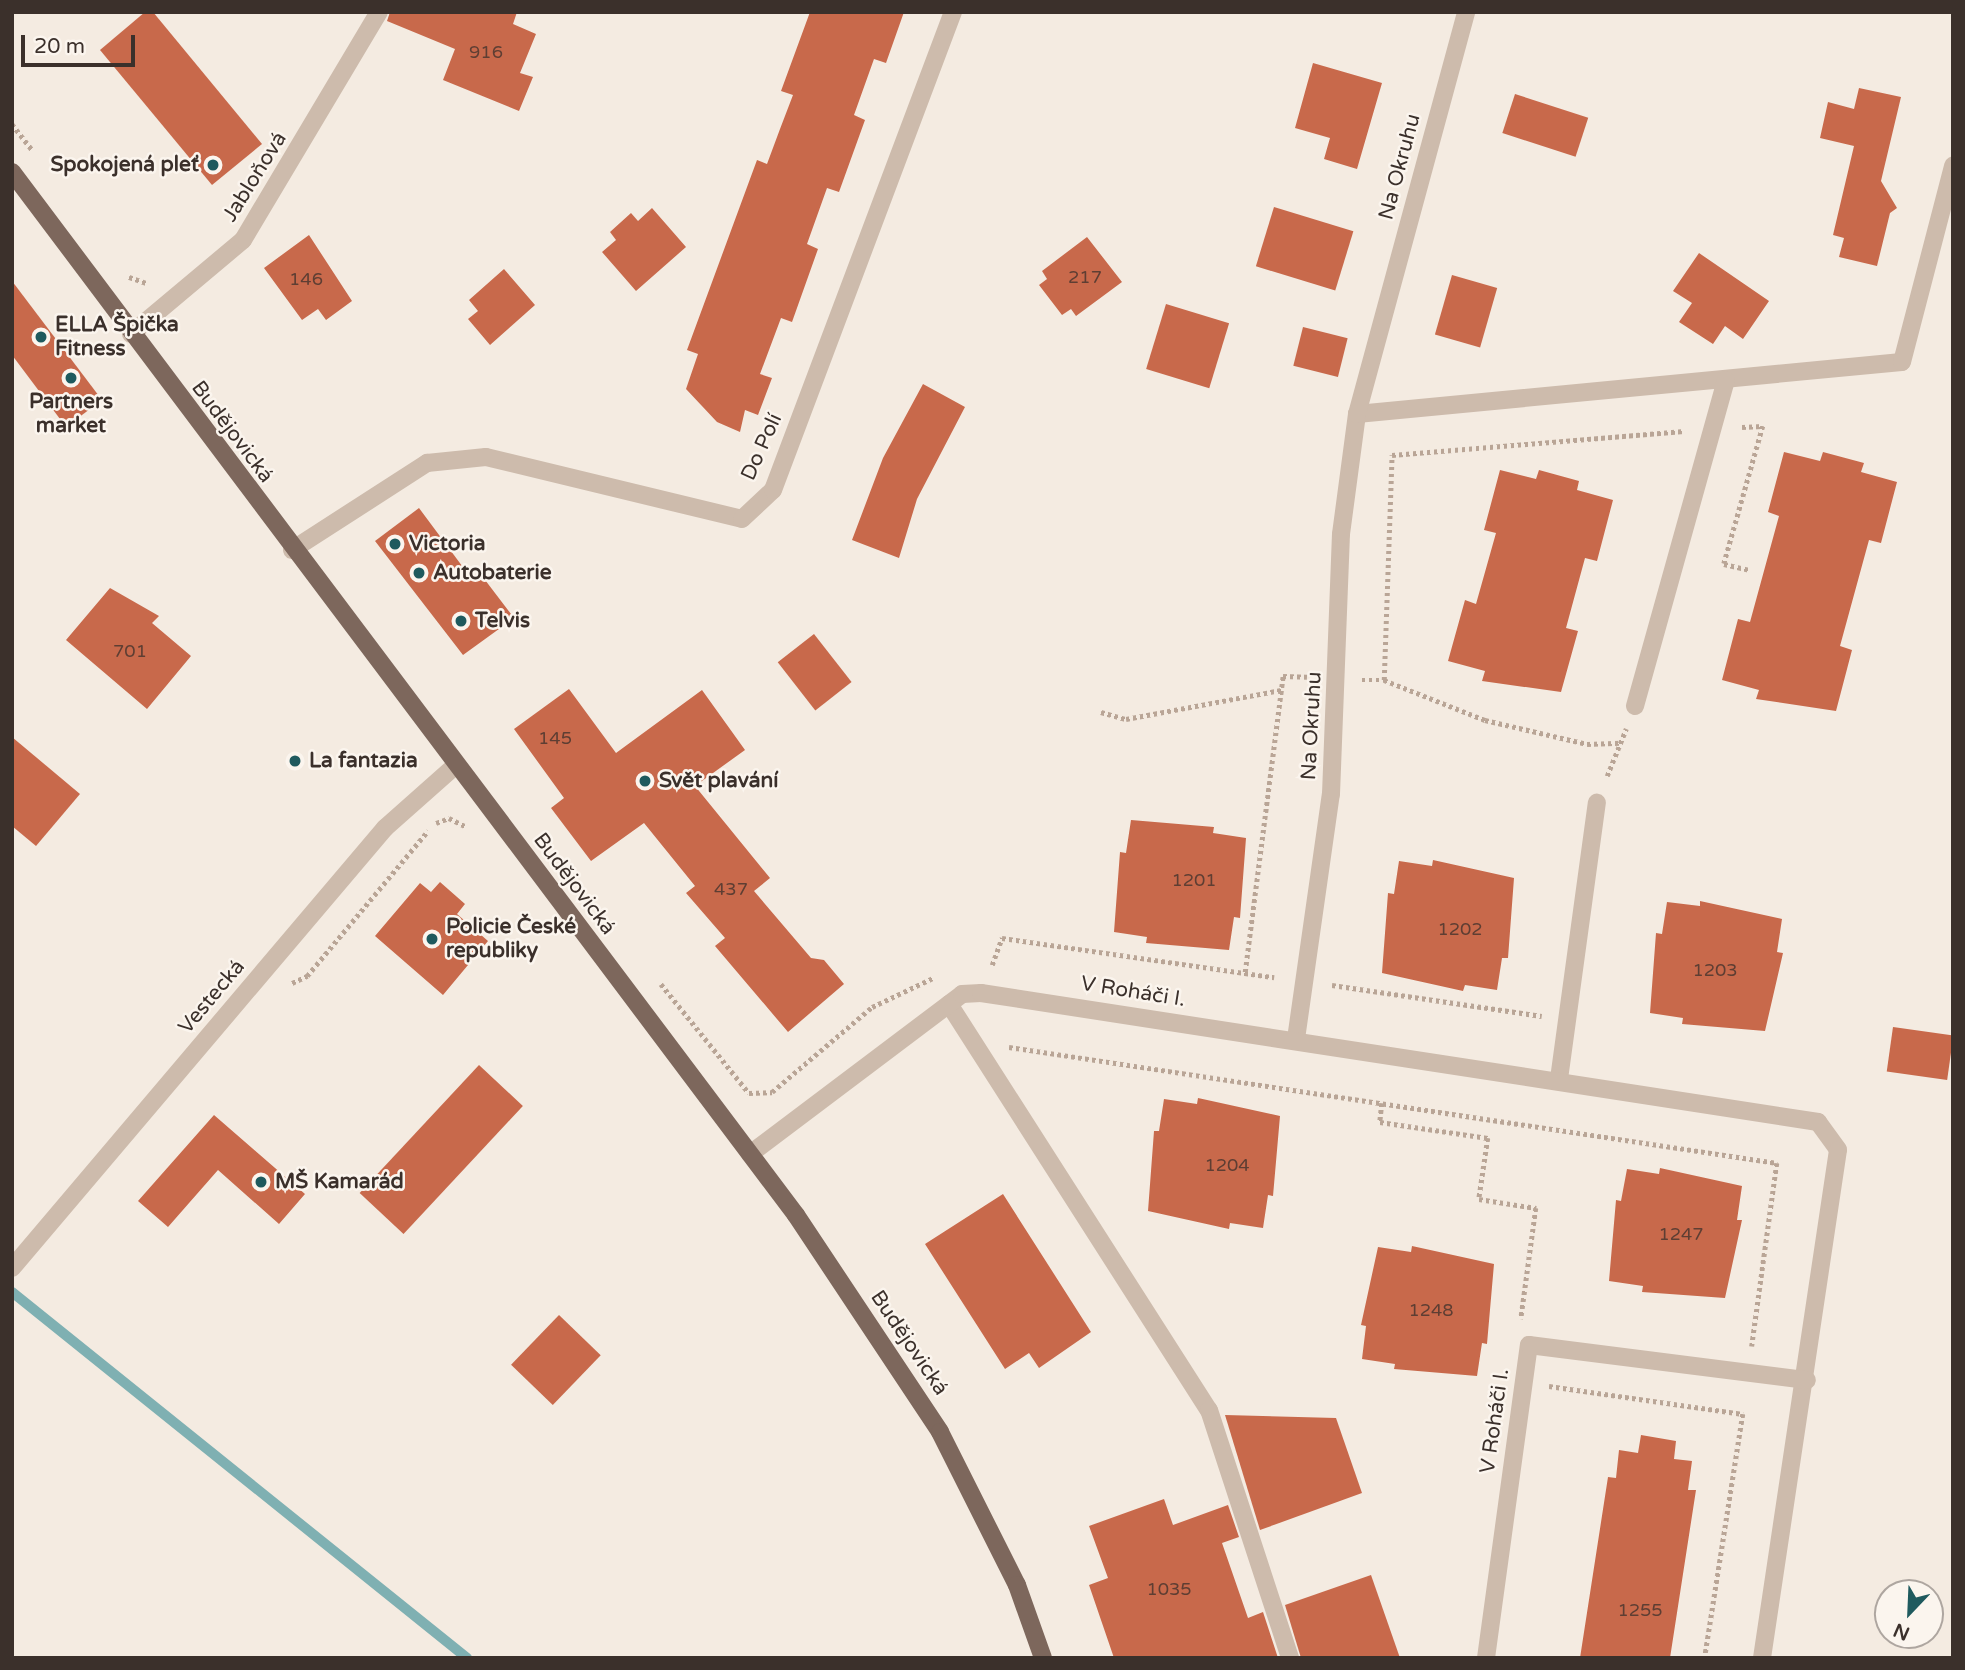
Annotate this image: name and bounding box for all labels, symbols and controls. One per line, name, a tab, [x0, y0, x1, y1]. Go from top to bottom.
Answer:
scale bar	[24, 21, 138, 65]
text: 20 m	[34, 34, 85, 59]
house number: 916	[469, 41, 503, 63]
street label: Na Okruhu	[1374, 111, 1426, 223]
street label: Jabloňová	[218, 127, 292, 227]
place label: Spokojená pleť	[51, 152, 199, 178]
marker: Spokojená pleť	[205, 157, 221, 173]
house number: 217	[1068, 266, 1102, 288]
house number: 146	[289, 268, 323, 290]
place label: ELLA Špička Fitness	[55, 312, 179, 362]
marker: ELLA Špička Fitness	[33, 329, 49, 345]
marker: Partners market	[63, 370, 79, 386]
street label: Budějovická	[186, 376, 278, 488]
place label: Partners market	[29, 389, 113, 439]
street label: Do Polí	[736, 410, 788, 484]
place label: Victoria	[409, 531, 486, 557]
marker: Victoria	[387, 536, 403, 552]
place label: Autobaterie	[433, 560, 552, 586]
marker: Autobaterie	[411, 565, 427, 581]
place label: Telvis	[475, 608, 530, 634]
marker: Telvis	[453, 613, 469, 629]
house number: 701	[113, 640, 147, 662]
street label: Na Okruhu	[1297, 671, 1327, 781]
house number: 145	[538, 727, 572, 749]
place label: La fantazia	[309, 748, 418, 774]
marker: La fantazia	[287, 753, 303, 769]
place label: Svět plavání	[659, 768, 779, 794]
marker: Svět plavání	[637, 773, 653, 789]
street label: Budějovická	[528, 828, 620, 940]
house number: 1201	[1171, 869, 1217, 891]
house number: 437	[714, 878, 748, 900]
place label: Policie České republiky	[446, 914, 576, 964]
house number: 1202	[1437, 918, 1483, 940]
marker: Policie České republiky	[424, 931, 440, 947]
street label: Vestecká	[174, 955, 250, 1039]
house number: 1203	[1692, 959, 1738, 981]
street label: V Roháči I.	[1079, 971, 1187, 1013]
house number: 1204	[1204, 1154, 1250, 1176]
place label: MŠ Kamarád	[275, 1169, 404, 1195]
marker: MŠ Kamarád	[253, 1174, 269, 1190]
house number: 1247	[1658, 1223, 1704, 1245]
street label: Budějovická	[865, 1286, 953, 1400]
house number: 1248	[1408, 1299, 1454, 1321]
street label: V Roháči I.	[1475, 1367, 1515, 1475]
house number: 1035	[1146, 1578, 1192, 1600]
north arrow	[1874, 1579, 1944, 1649]
house number: 1255	[1617, 1599, 1663, 1621]
text: N	[1890, 1618, 1913, 1645]

